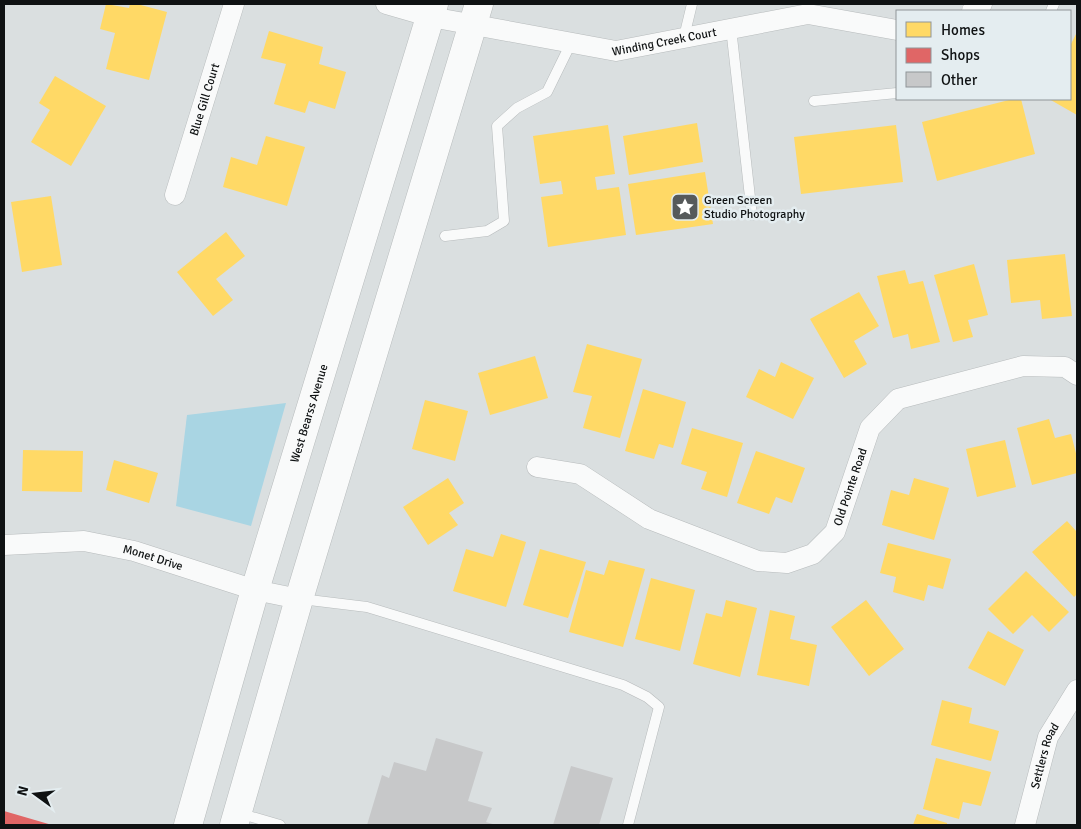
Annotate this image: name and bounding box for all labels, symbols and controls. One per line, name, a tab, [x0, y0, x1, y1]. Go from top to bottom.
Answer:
legend	[896, 10, 1071, 100]
text: Homes	[941, 21, 985, 39]
street label: Winding Creek Court	[611, 24, 718, 59]
text: Shops	[941, 46, 980, 64]
street label: Blue Gill Court	[186, 61, 223, 138]
text: Other	[941, 71, 978, 89]
place icon: Green Screen Studio Photography	[670, 192, 700, 222]
place label: Green Screen Studio Photography	[704, 193, 805, 222]
street label: West Bearss Avenue	[287, 362, 331, 465]
street label: Old Pointe Road	[830, 446, 870, 528]
street label: Monet Drive	[122, 541, 185, 574]
street label: Settlers Road	[1027, 720, 1062, 790]
north arrow	[10, 769, 60, 819]
text: N	[13, 784, 32, 798]

